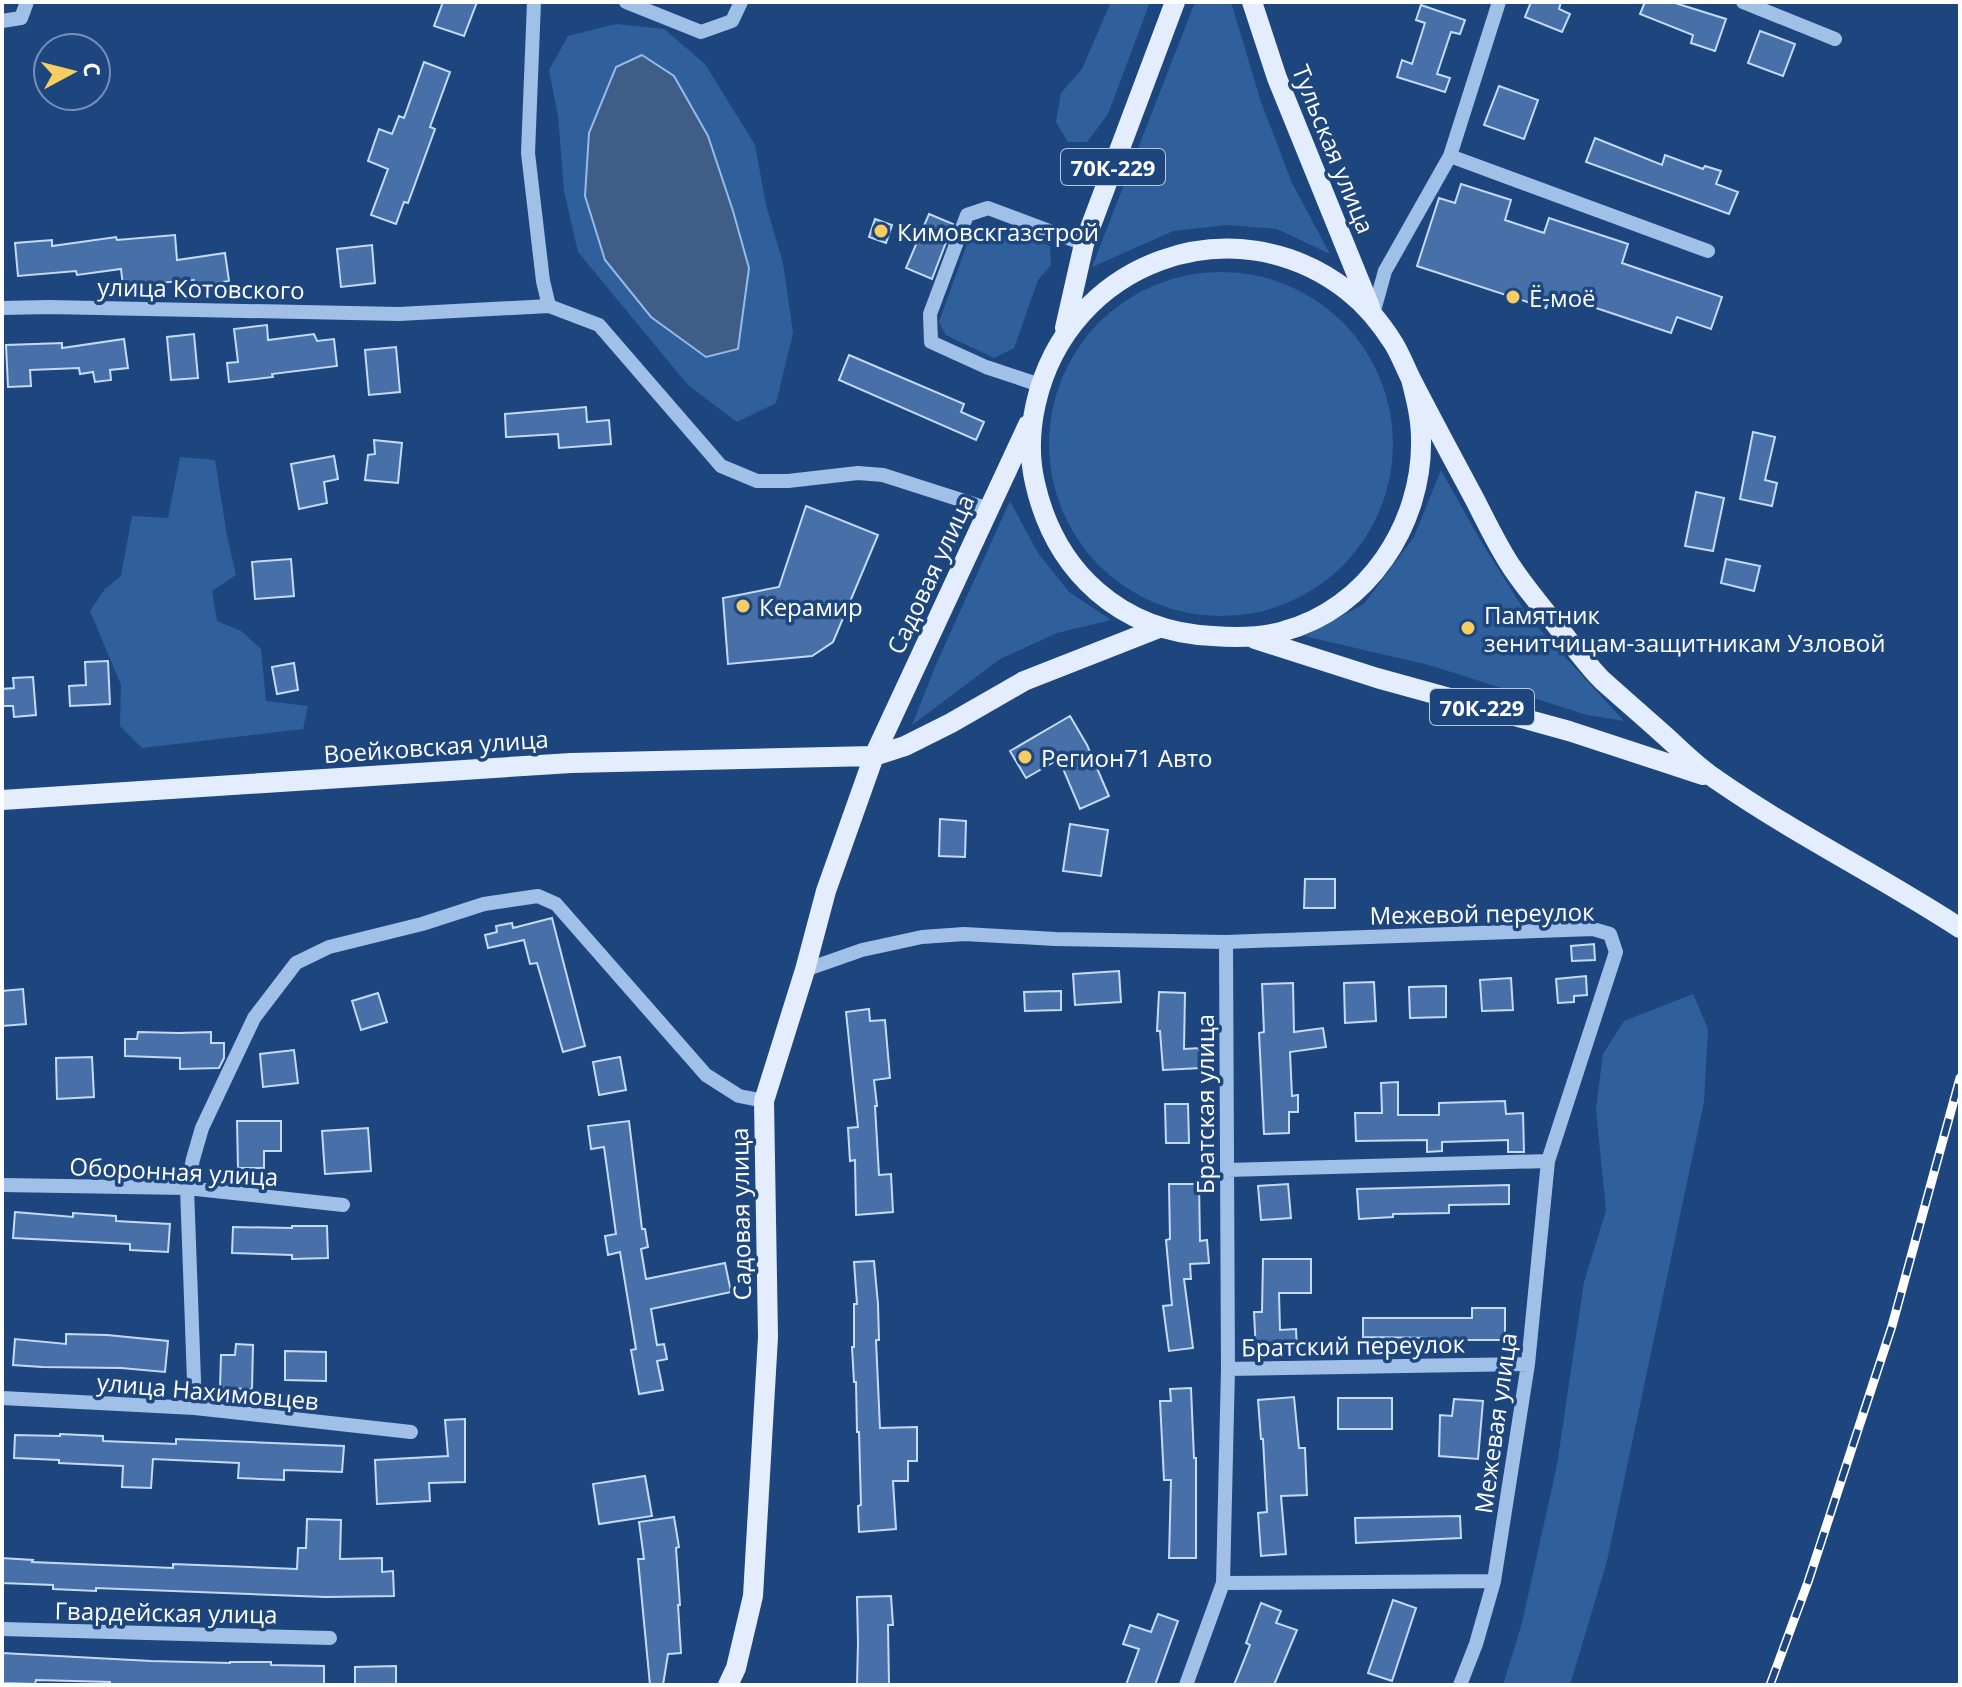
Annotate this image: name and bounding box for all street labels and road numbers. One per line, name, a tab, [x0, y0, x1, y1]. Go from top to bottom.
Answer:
street label: Тульская улица	[1285, 60, 1383, 238]
road number: 70К-229	[1061, 149, 1165, 185]
street label: улица Котовского	[97, 270, 305, 306]
street label: Садовая улица	[879, 489, 981, 659]
road number: 70К-229	[1430, 689, 1534, 725]
street label: Воейковская улица	[322, 722, 550, 770]
street label: Межевой переулок	[1369, 895, 1595, 931]
street label: Братская улица	[1188, 1014, 1221, 1194]
street label: Садовая улица	[722, 1127, 758, 1301]
street label: Оборонная улица	[69, 1149, 279, 1193]
street label: Братский переулок	[1241, 1327, 1466, 1363]
street label: Межевая улица	[1466, 1330, 1524, 1516]
street label: улица Нахимовцев	[96, 1365, 320, 1417]
street label: Гвардейская улица	[54, 1594, 278, 1630]

